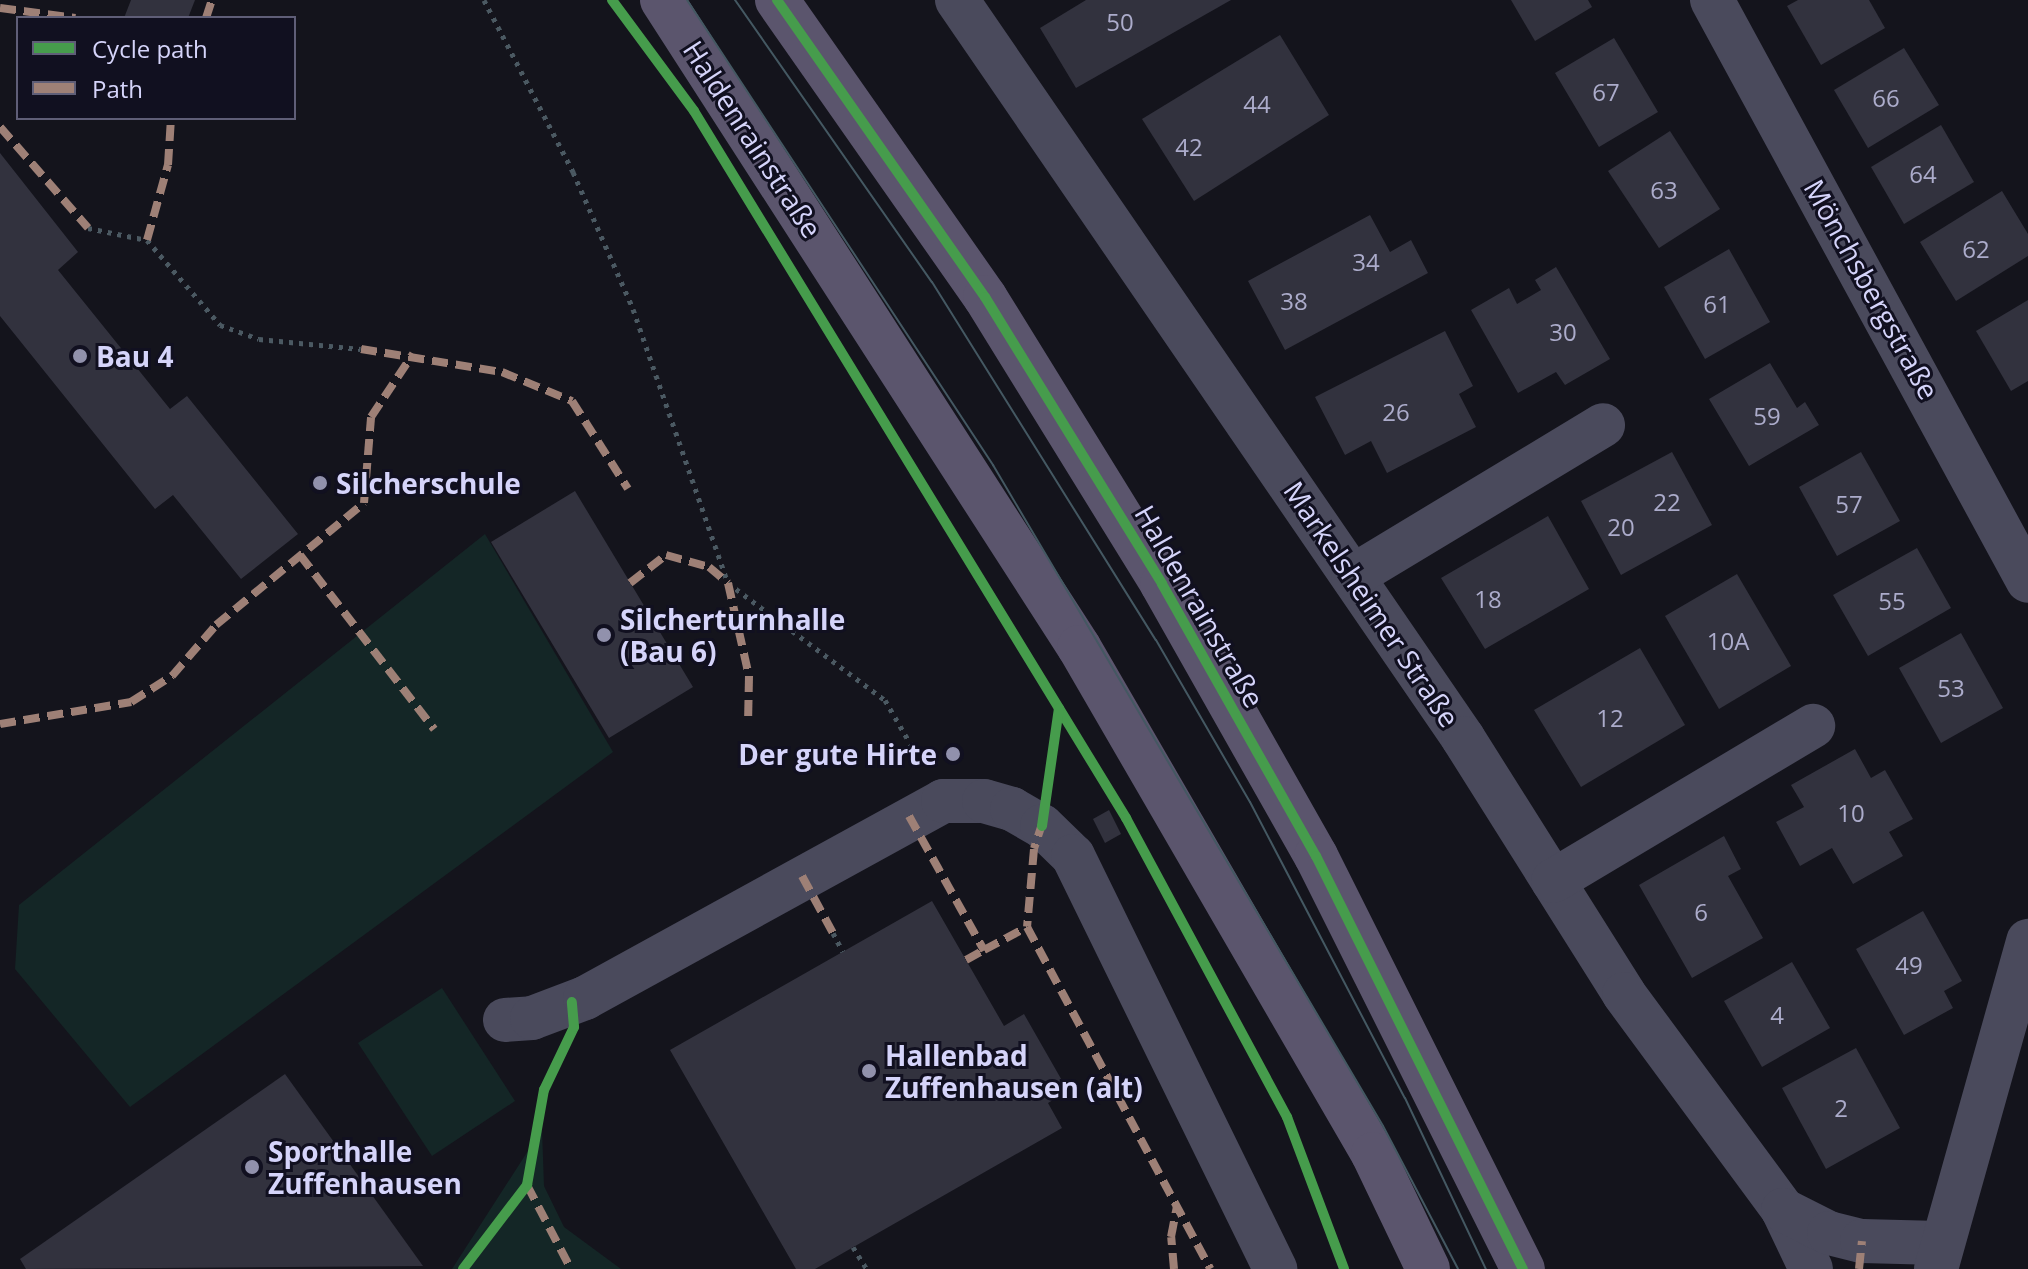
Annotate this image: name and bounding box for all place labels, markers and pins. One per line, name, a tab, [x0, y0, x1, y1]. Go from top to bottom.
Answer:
place label: Bau 4	[96, 339, 173, 373]
marker: Bau 4	[71, 347, 89, 365]
place label: Silcherschule	[336, 466, 521, 500]
marker: Silcherschule	[311, 474, 329, 492]
place label: Silcherturnhalle (Bau 6)	[620, 602, 845, 668]
marker: Silcherturnhalle (Bau 6)	[595, 626, 613, 644]
place label: Der gute Hirte	[738, 737, 937, 771]
marker: Der gute Hirte	[944, 745, 962, 763]
place label: Hallenbad Zuffenhausen (alt)	[885, 1038, 1143, 1104]
marker: Hallenbad Zuffenhausen (alt)	[860, 1062, 878, 1080]
place label: Sporthalle Zuffenhausen	[268, 1134, 462, 1200]
marker: Sporthalle Zuffenhausen	[243, 1158, 261, 1176]

